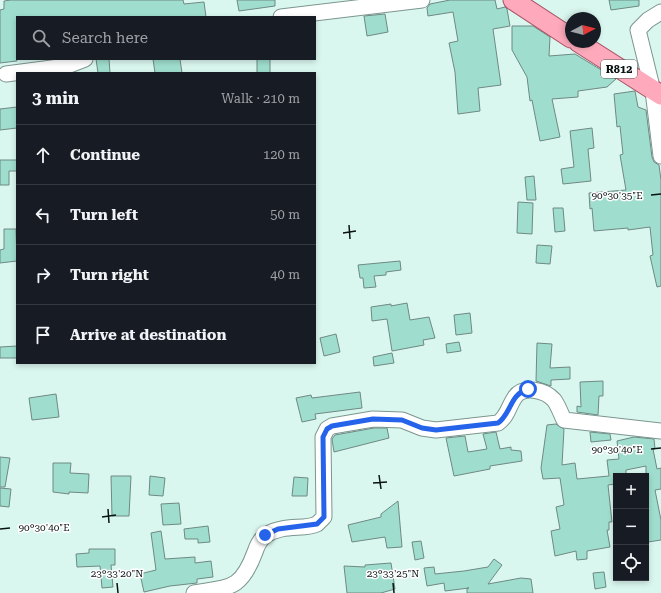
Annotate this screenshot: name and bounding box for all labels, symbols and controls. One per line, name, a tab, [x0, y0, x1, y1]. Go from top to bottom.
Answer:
north arrow	[565, 12, 601, 48]
search box	[16, 16, 316, 60]
icon: search	[30, 27, 52, 49]
text: Search here	[62, 29, 148, 47]
road number: R812	[601, 60, 637, 78]
text: 3 min	[32, 88, 79, 108]
text: Walk · 210 m	[221, 91, 300, 106]
icon: ahead	[32, 144, 54, 166]
text: Continue	[70, 146, 140, 164]
text: 120 m	[263, 147, 300, 162]
text: 90°30'35"E	[591, 190, 643, 201]
icon: left	[32, 204, 54, 226]
text: Turn left	[70, 206, 138, 224]
text: 50 m	[270, 207, 300, 222]
icon: right	[32, 264, 54, 286]
text: Turn right	[70, 266, 149, 284]
text: 40 m	[270, 267, 300, 282]
icon: arrive	[32, 324, 54, 346]
text: Arrive at destination	[70, 326, 226, 344]
route start	[519, 380, 537, 398]
text: 90°30'40"E	[591, 444, 643, 455]
map controls	[613, 473, 649, 581]
button: +	[613, 473, 649, 509]
button: −	[613, 509, 649, 545]
text: 90°30'40"E	[18, 522, 70, 533]
route end	[256, 526, 274, 544]
button: locate	[613, 545, 649, 581]
text: 23°33'20"N	[91, 568, 143, 579]
text: 23°33'25"N	[367, 568, 419, 579]

